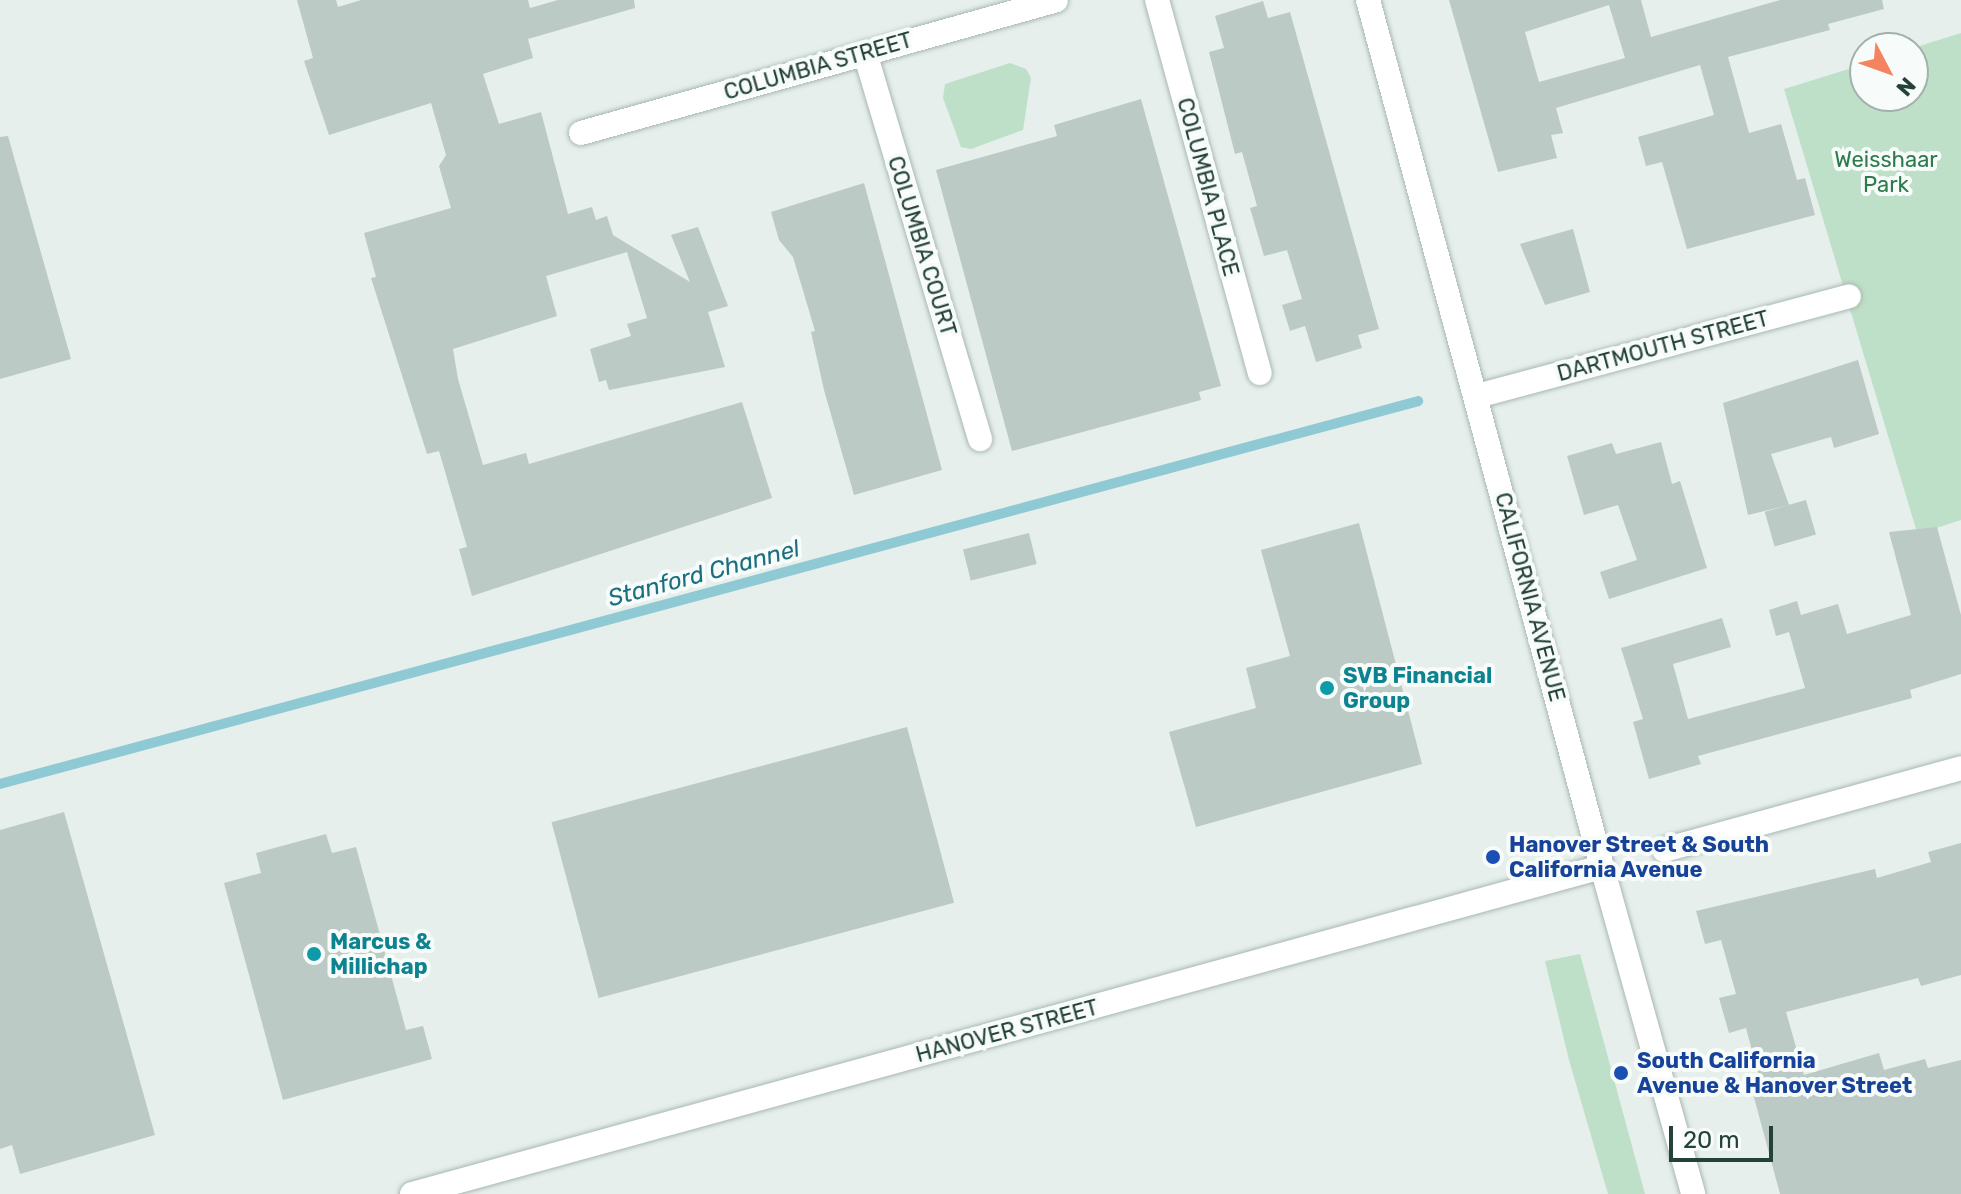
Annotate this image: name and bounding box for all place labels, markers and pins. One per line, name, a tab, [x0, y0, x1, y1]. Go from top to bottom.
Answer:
place label: SVB Financial Group	[1343, 662, 1492, 714]
marker: SVB Financial Group	[1318, 679, 1336, 697]
place label: Hanover Street & South California Avenue	[1509, 831, 1769, 882]
marker: Hanover Street & South California Avenue	[1484, 848, 1502, 866]
place label: Marcus & Millichap	[330, 928, 431, 980]
marker: Marcus & Millichap	[305, 945, 323, 963]
place label: South California Avenue & Hanover Street	[1637, 1047, 1913, 1098]
marker: South California Avenue & Hanover Street	[1612, 1064, 1630, 1082]

